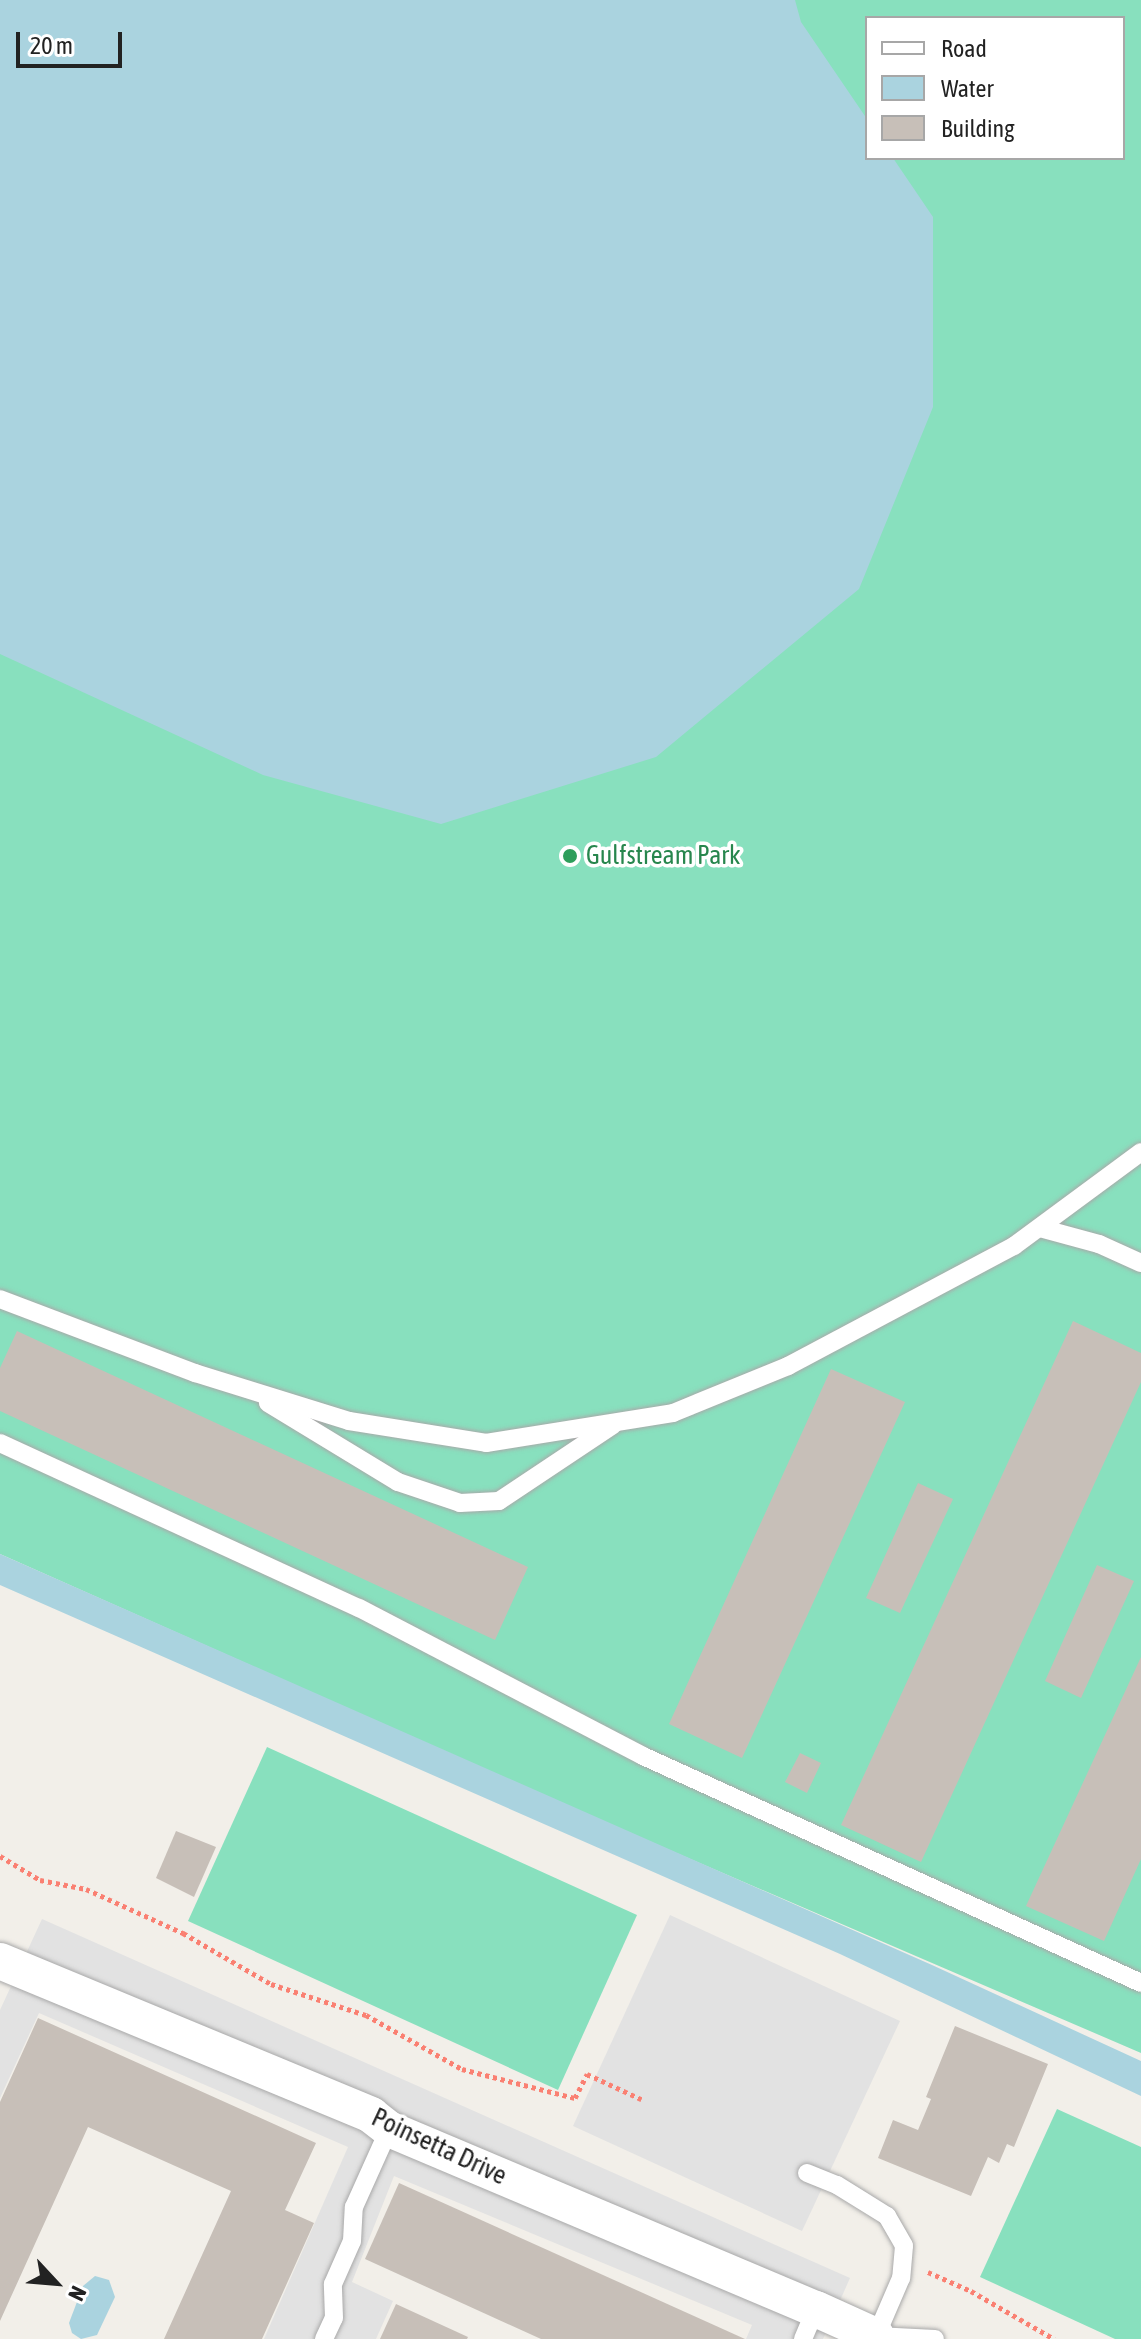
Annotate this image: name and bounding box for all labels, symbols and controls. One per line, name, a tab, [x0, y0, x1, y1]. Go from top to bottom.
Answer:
scale bar	[20, 16, 126, 66]
legend	[865, 16, 1125, 160]
text: 20 m	[30, 32, 73, 59]
text: Road	[941, 35, 987, 62]
text: Water	[941, 75, 994, 102]
text: Building	[941, 115, 1014, 142]
place label: Gulfstream Park	[586, 840, 740, 872]
marker: Gulfstream Park	[561, 847, 579, 865]
street label: Poinsetta Drive	[367, 2102, 511, 2192]
north arrow	[16, 2243, 96, 2323]
text: N	[63, 2282, 92, 2305]

